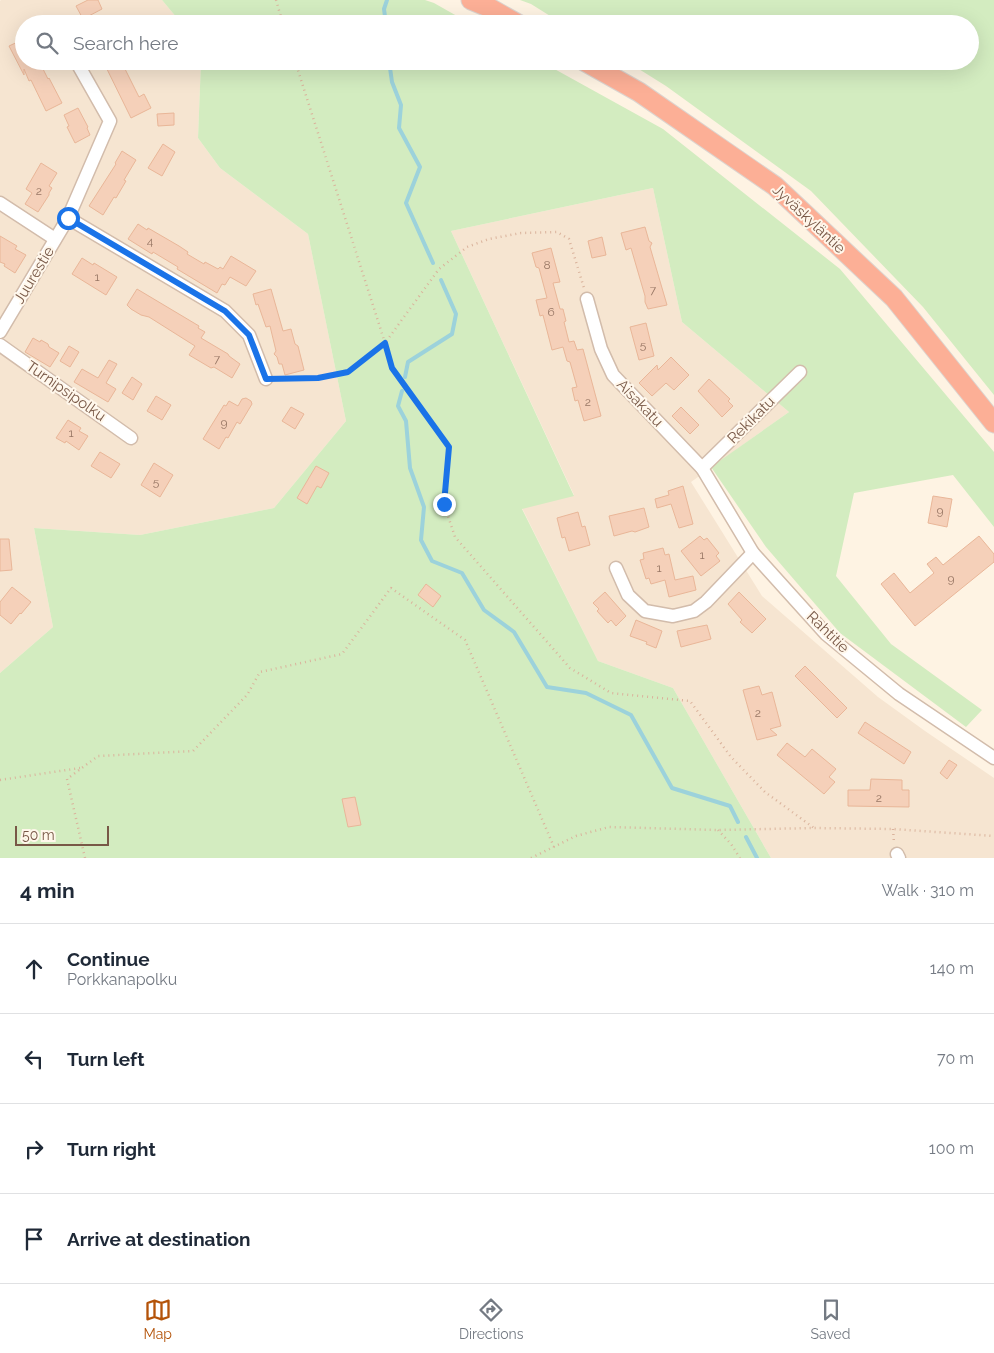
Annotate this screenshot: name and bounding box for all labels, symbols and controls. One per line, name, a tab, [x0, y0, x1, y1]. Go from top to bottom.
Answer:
search box	[15, 15, 979, 70]
icon: search	[33, 29, 61, 57]
text: Search here	[73, 32, 179, 54]
street label: Jyväskyläntie	[769, 181, 849, 257]
house number: 2	[36, 184, 42, 198]
route start	[57, 207, 80, 230]
house number: 4	[147, 234, 154, 248]
street label: Juurestie	[10, 243, 58, 307]
house number: 8	[543, 258, 551, 272]
house number: 1	[94, 270, 100, 284]
house number: 7	[650, 283, 657, 297]
house number: 6	[547, 305, 555, 319]
house number: 5	[640, 338, 647, 352]
house number: 7	[214, 352, 221, 366]
street label: Turnipsipolku	[23, 357, 109, 425]
street label: Aisakatu	[613, 376, 667, 430]
street label: Rekikatu	[724, 393, 778, 447]
house number: 2	[585, 395, 591, 409]
house number: 9	[220, 416, 228, 430]
house number: 1	[68, 426, 74, 440]
house number: 5	[153, 475, 160, 489]
route end	[433, 493, 456, 516]
house number: 9	[936, 504, 944, 518]
house number: 1	[699, 548, 705, 562]
house number: 1	[656, 561, 662, 575]
house number: 9	[947, 572, 955, 586]
street label: Rahtitie	[803, 607, 853, 657]
house number: 2	[755, 706, 761, 720]
house number: 2	[876, 791, 882, 805]
scale bar	[15, 823, 109, 846]
text: 50 m	[22, 827, 55, 843]
text: 4 min	[20, 878, 75, 903]
text: Walk · 310 m	[881, 881, 974, 900]
text: Continue	[67, 948, 150, 970]
icon: ahead	[20, 955, 48, 983]
text: 140 m	[930, 959, 974, 978]
text: Porkkanapolku	[67, 970, 177, 989]
icon: left	[20, 1045, 48, 1073]
text: Turn left	[67, 1048, 144, 1070]
text: 70 m	[937, 1049, 974, 1068]
icon: right	[20, 1135, 48, 1163]
text: Turn right	[67, 1138, 156, 1160]
text: 100 m	[929, 1139, 974, 1158]
icon: arrive	[20, 1225, 48, 1253]
text: Arrive at destination	[67, 1228, 251, 1250]
tab: Map	[143, 1296, 172, 1342]
tab: Directions	[459, 1296, 524, 1342]
tab: Saved	[810, 1296, 851, 1342]

